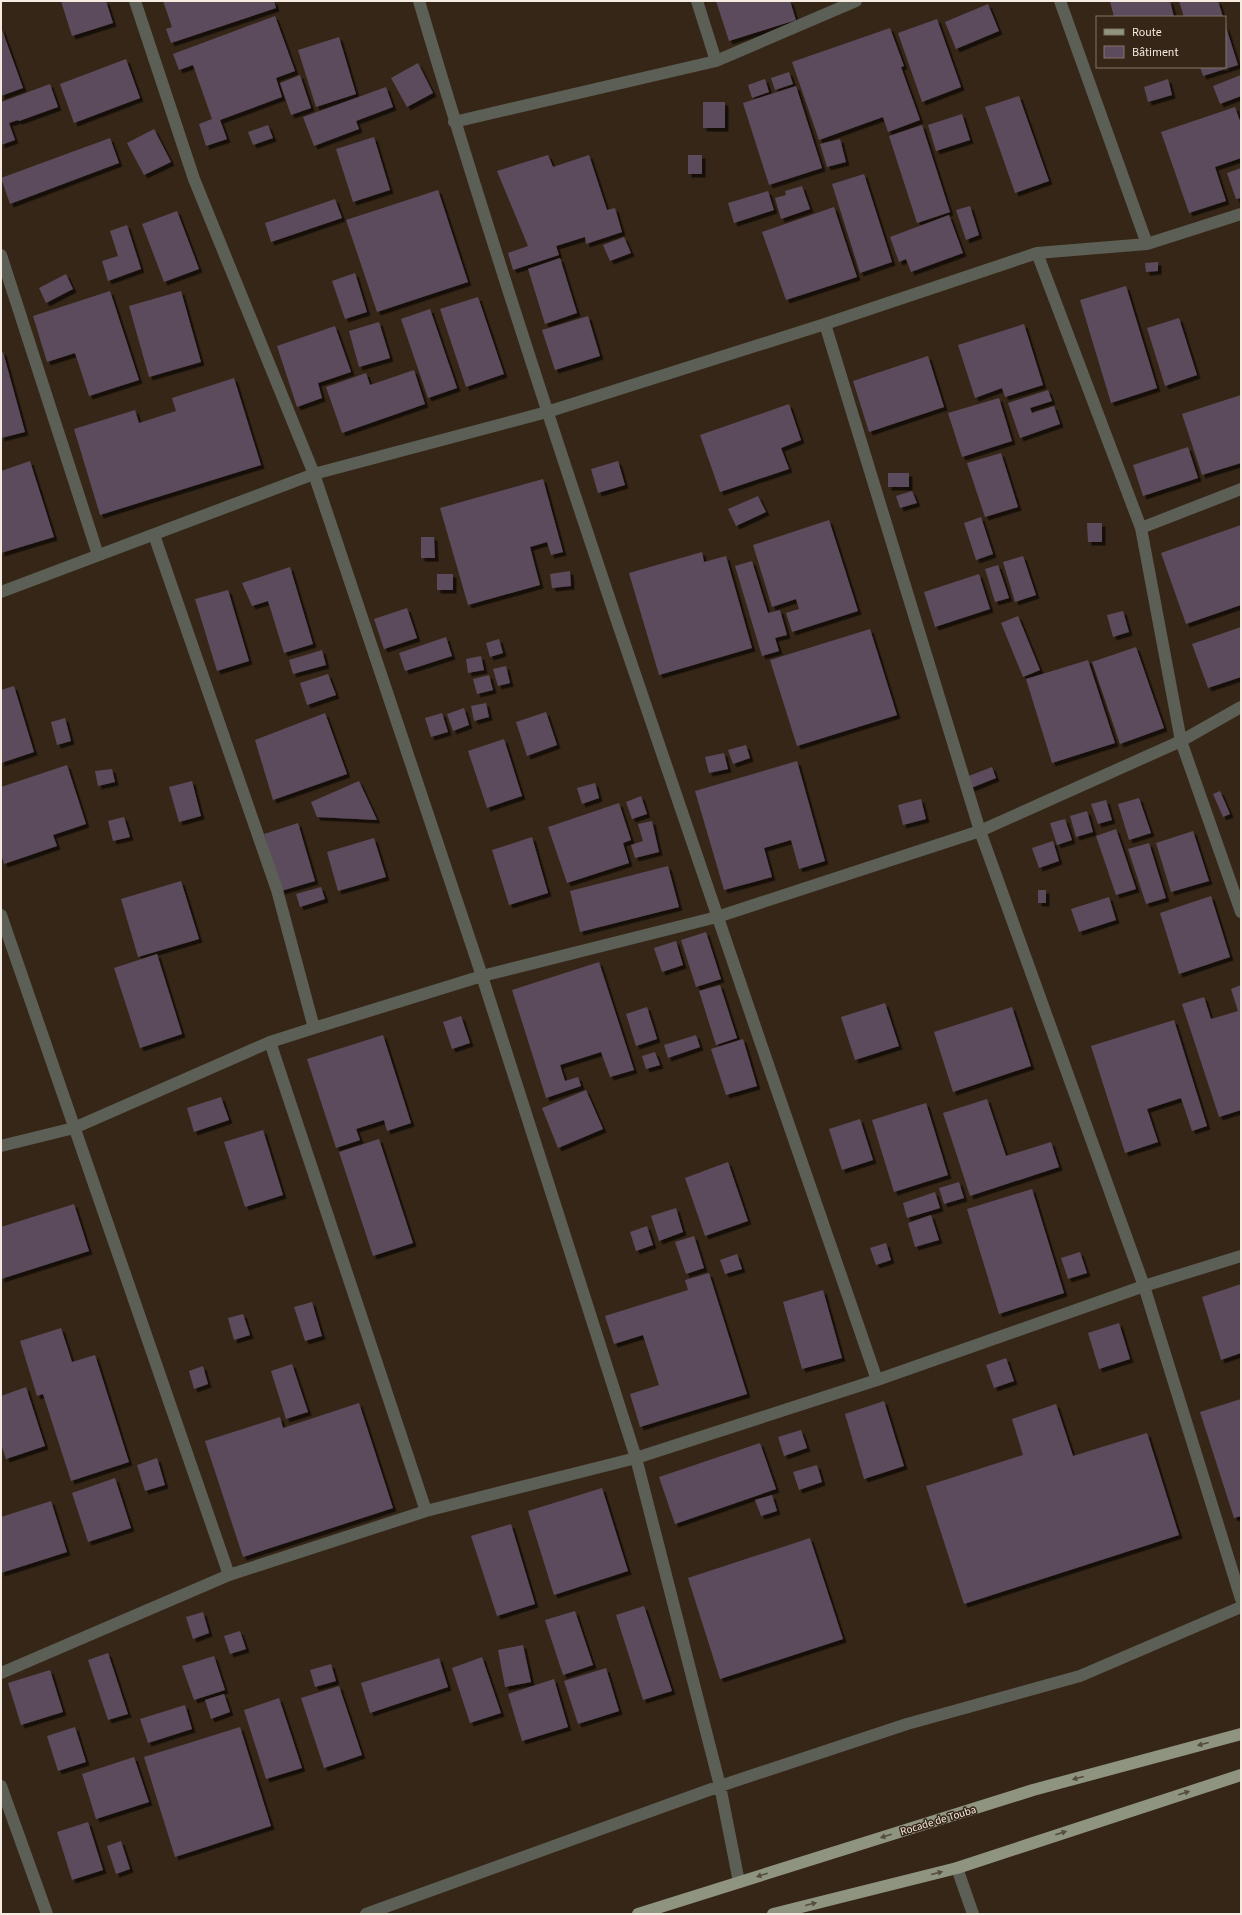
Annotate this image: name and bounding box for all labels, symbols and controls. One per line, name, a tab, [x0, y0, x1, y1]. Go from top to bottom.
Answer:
legend	[1096, 16, 1226, 68]
text: Route	[1132, 24, 1162, 41]
text: Bâtiment	[1132, 44, 1178, 61]
one-way arrow	[1197, 1742, 1210, 1748]
one-way arrow	[1072, 1775, 1084, 1781]
one-way arrow	[1179, 1789, 1191, 1795]
street label: Rocade de Touba	[898, 1802, 978, 1839]
one-way arrow	[1055, 1830, 1067, 1836]
one-way arrow	[880, 1833, 892, 1839]
one-way arrow	[931, 1869, 943, 1875]
one-way arrow	[756, 1872, 768, 1878]
one-way arrow	[805, 1901, 817, 1907]

